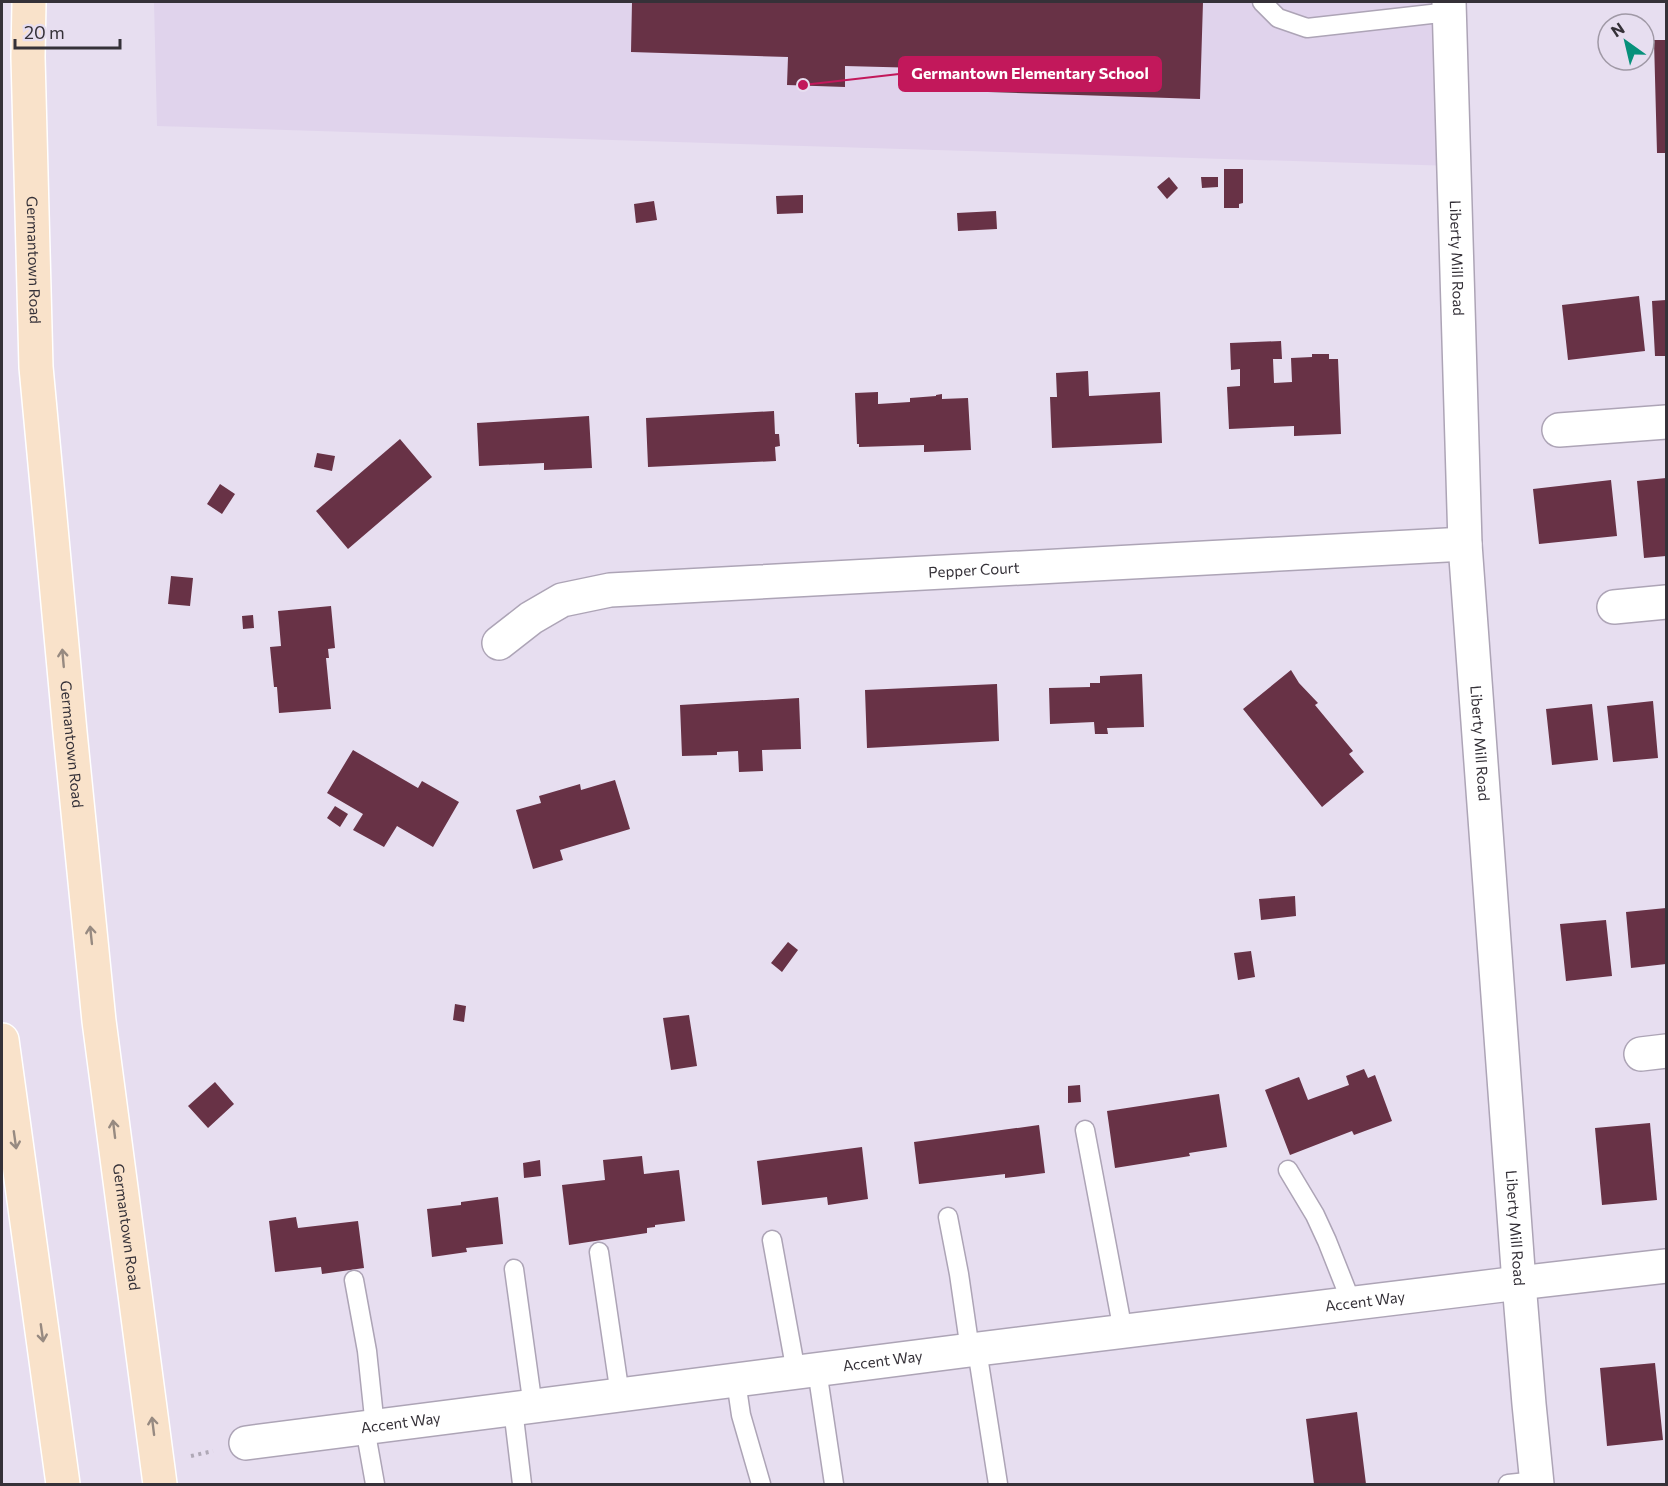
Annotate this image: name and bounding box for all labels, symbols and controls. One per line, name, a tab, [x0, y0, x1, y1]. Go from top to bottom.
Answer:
scale bar	[15, 12, 120, 50]
north arrow	[1596, 12, 1656, 72]
text: N	[1607, 18, 1628, 40]
text: 20 m	[24, 21, 65, 43]
callout: Germantown Elementary School	[899, 57, 1161, 91]
text: Germantown Elementary School	[911, 63, 1149, 82]
street label: Germantown Road	[24, 196, 45, 324]
street label: Liberty Mill Road	[1447, 200, 1468, 316]
street label: Pepper Court	[928, 558, 1020, 581]
one-way arrow	[57, 648, 68, 668]
street label: Germantown Road	[57, 680, 88, 809]
street label: Liberty Mill Road	[1467, 685, 1494, 802]
one-way arrow	[85, 926, 96, 946]
one-way arrow	[108, 1120, 119, 1139]
one-way arrow	[10, 1129, 21, 1149]
street label: Germantown Road	[110, 1162, 144, 1291]
street label: Liberty Mill Road	[1503, 1169, 1529, 1286]
street label: Accent Way	[1324, 1287, 1406, 1315]
one-way arrow	[37, 1322, 48, 1342]
street label: Accent Way	[842, 1346, 924, 1374]
street label: Accent Way	[360, 1408, 442, 1436]
one-way arrow	[147, 1417, 158, 1437]

